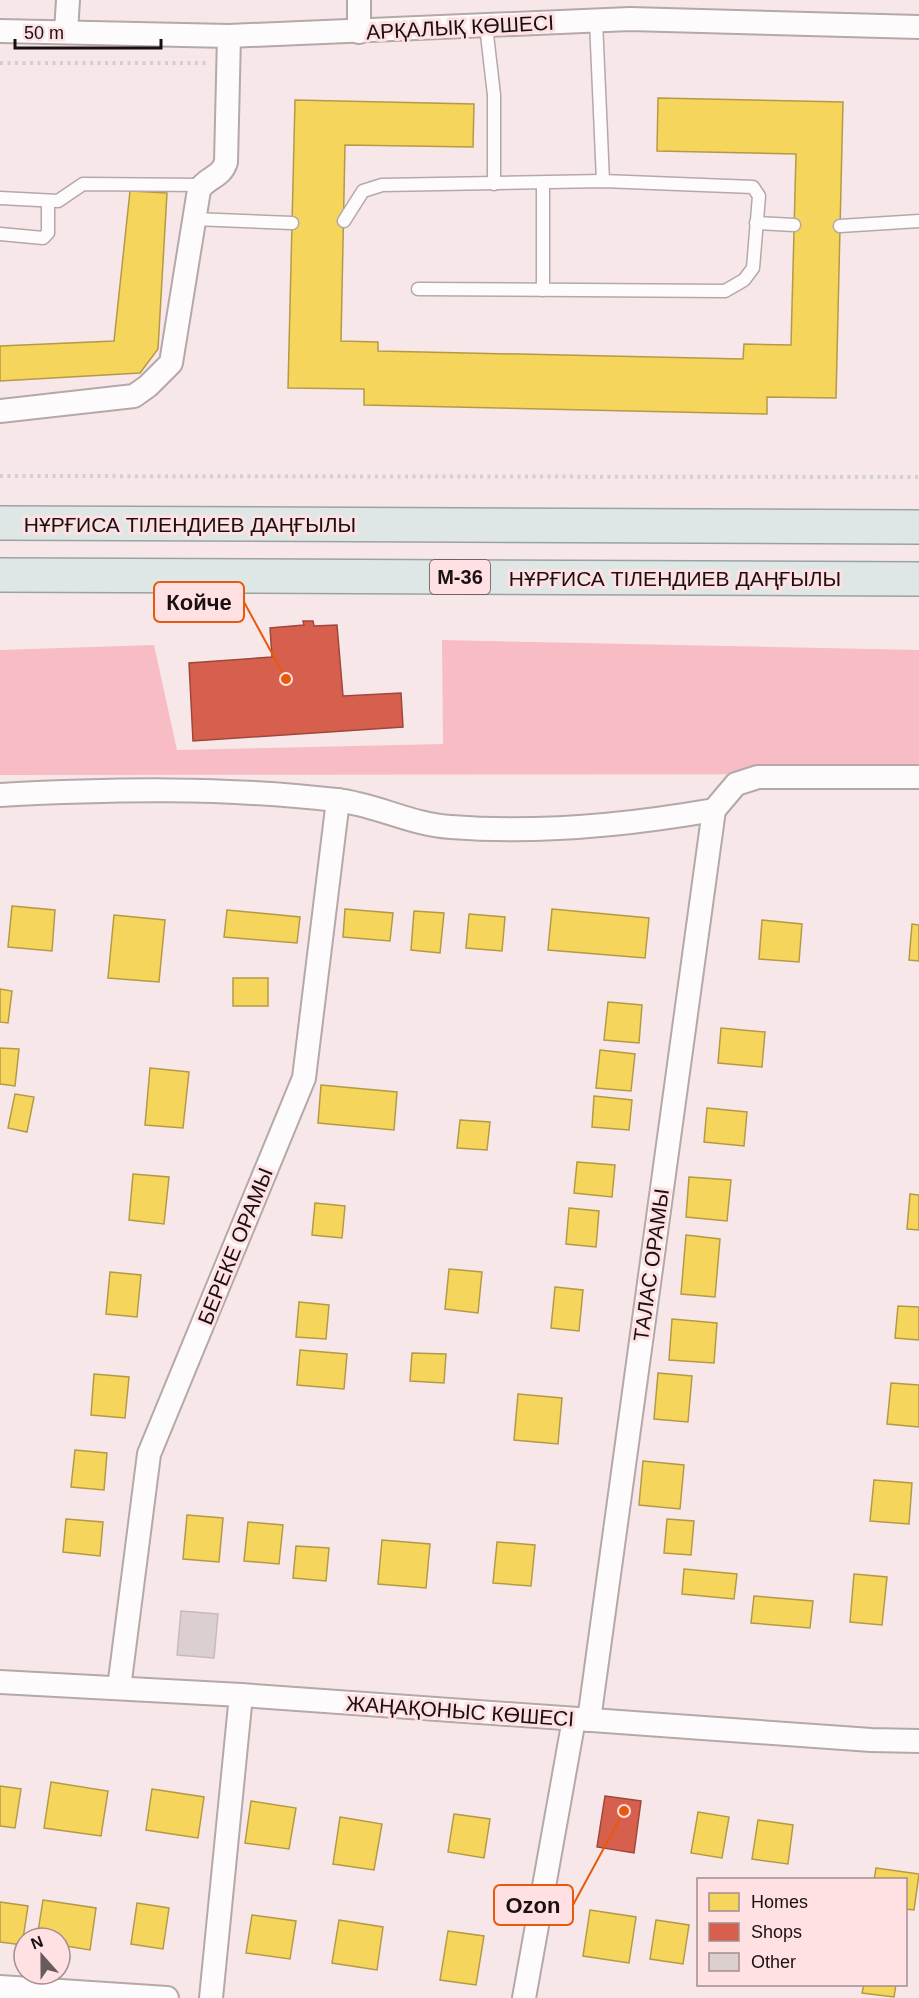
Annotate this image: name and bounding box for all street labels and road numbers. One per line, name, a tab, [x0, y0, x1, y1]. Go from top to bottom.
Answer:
street label: АРҚАЛЫҚ КӨШЕСІ	[366, 11, 554, 43]
street label: НҰРҒИСА ТІЛЕНДИЕВ ДАҢҒЫЛЫ	[24, 513, 356, 536]
road number: M-36	[430, 560, 490, 594]
street label: НҰРҒИСА ТІЛЕНДИЕВ ДАҢҒЫЛЫ	[509, 567, 841, 590]
street label: БЕРЕКЕ ОРАМЫ	[193, 1164, 277, 1328]
street label: ТАЛАС ОРАМЫ	[629, 1187, 673, 1343]
street label: ЖАҢАҚОНЫС КӨШЕСІ	[345, 1692, 575, 1730]

